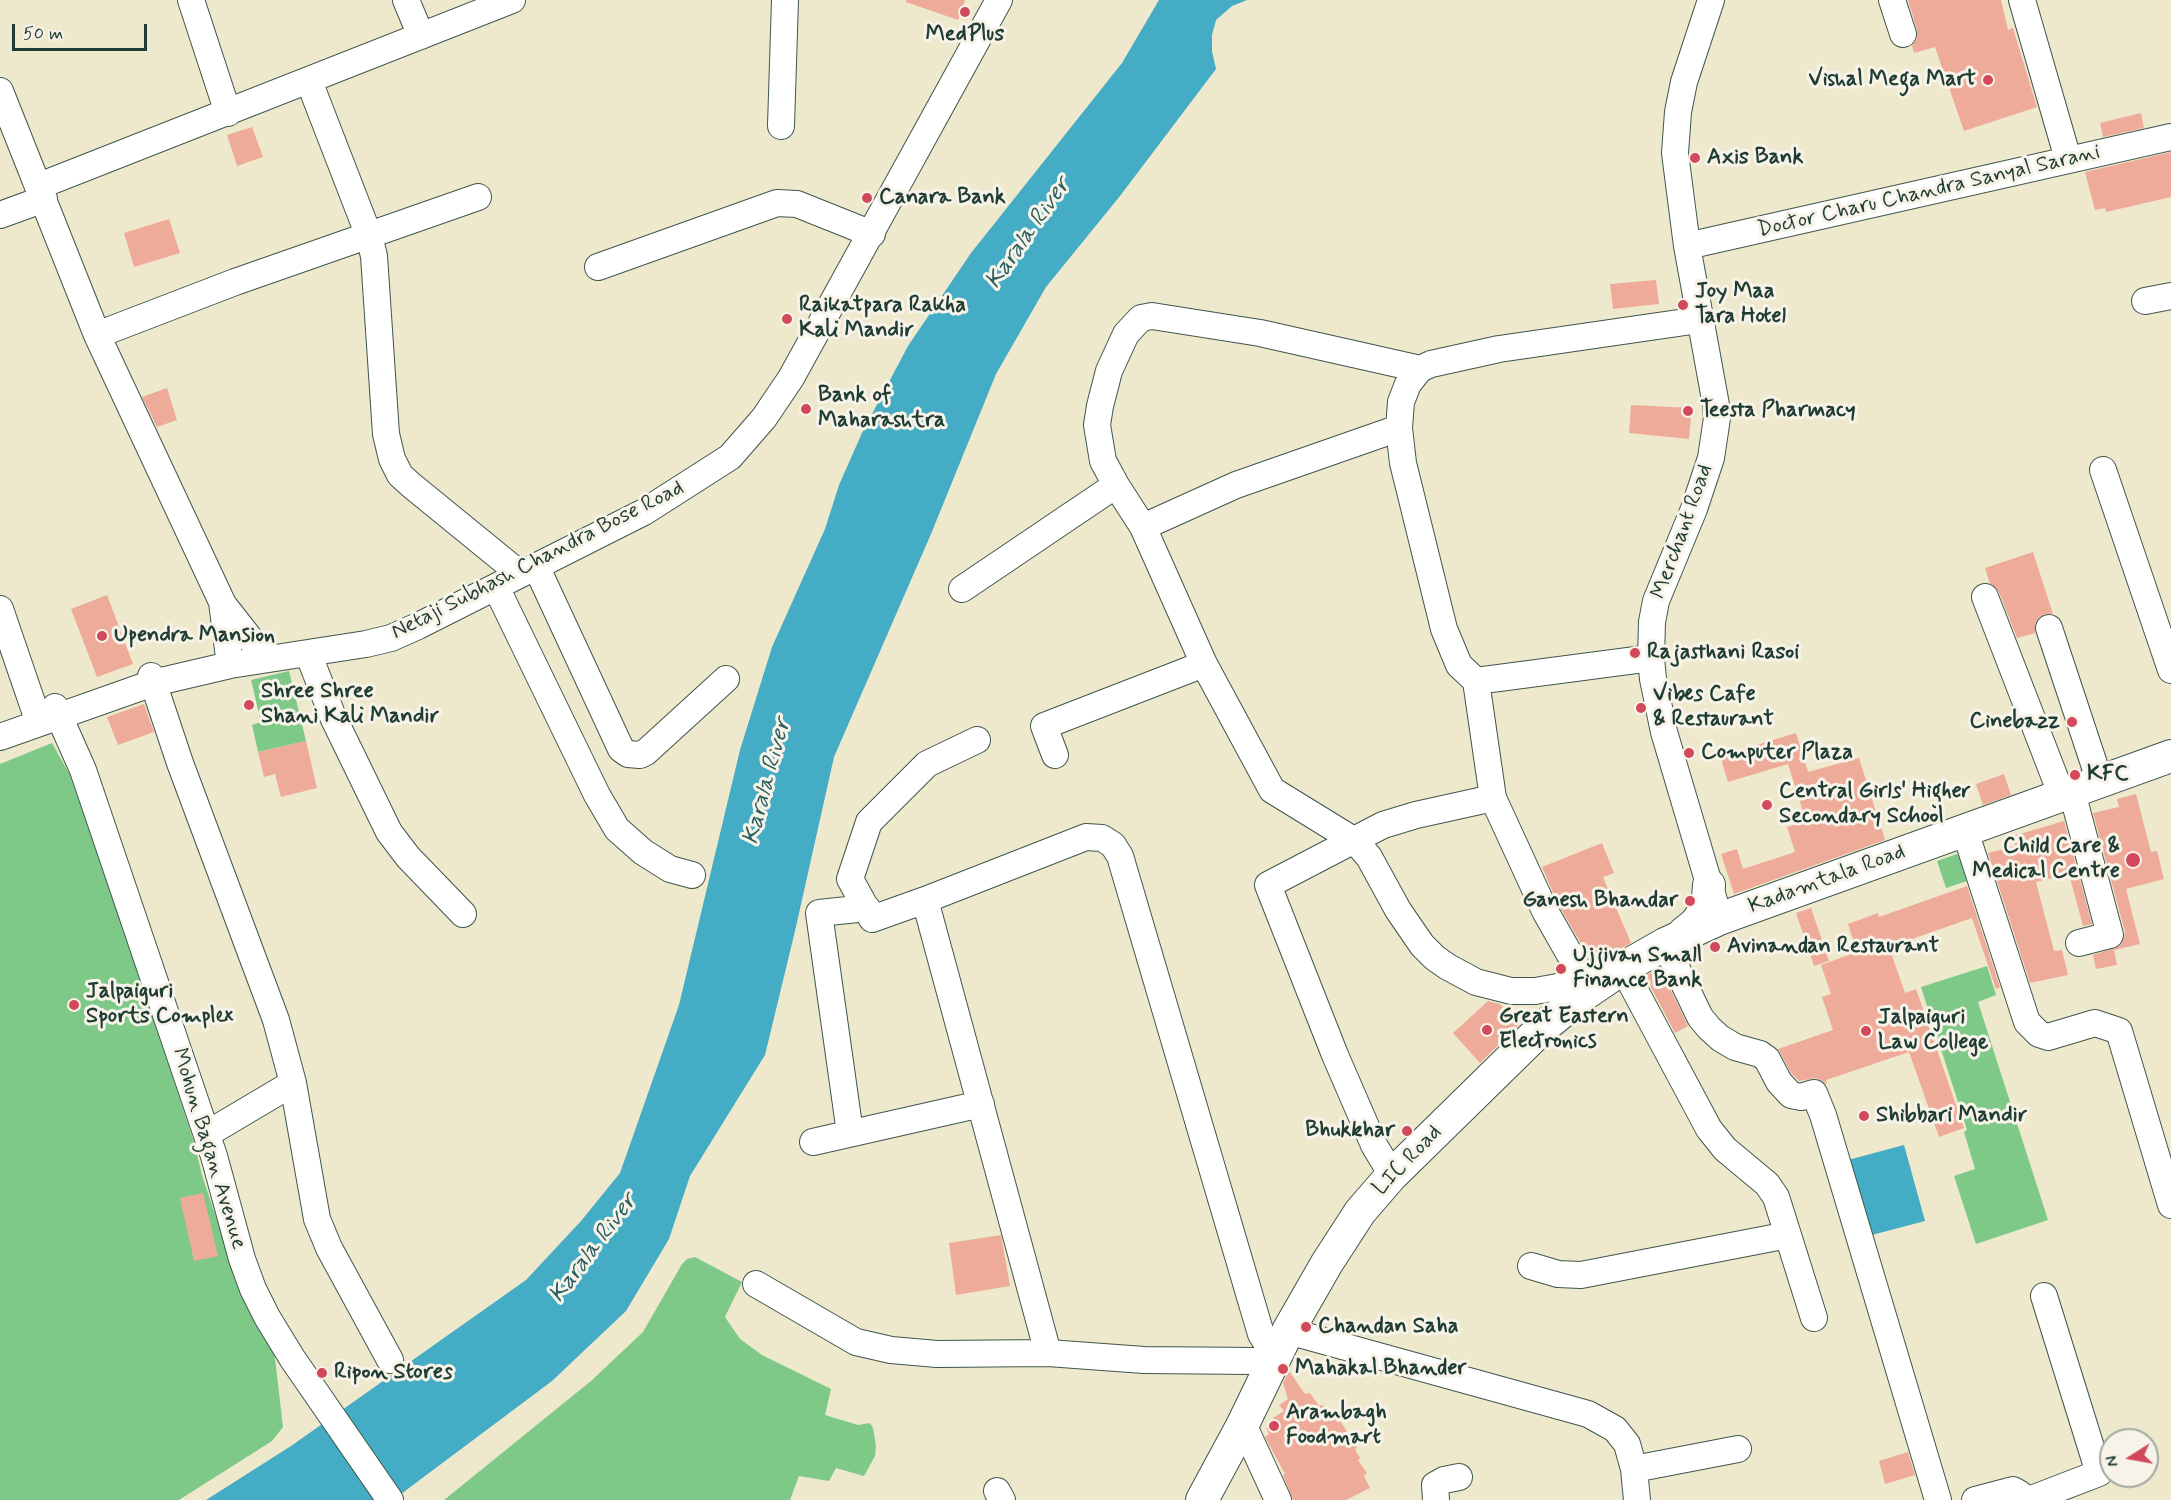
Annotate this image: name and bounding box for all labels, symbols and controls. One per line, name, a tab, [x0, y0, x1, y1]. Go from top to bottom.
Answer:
marker: MedPlus	[958, 5, 972, 19]
scale bar	[15, 12, 150, 50]
text: 50 m	[23, 22, 63, 46]
place label: MedPlus	[926, 22, 1004, 48]
place label: Vishal Mega Mart	[1808, 67, 1976, 93]
marker: Vishal Mega Mart	[1981, 73, 1995, 87]
street label: Doctor Charu Chandra Sanyal Sarani	[1755, 140, 2103, 244]
place label: Axis Bank	[1707, 145, 1803, 171]
marker: Axis Bank	[1688, 151, 1702, 165]
water label: Karala River	[980, 173, 1078, 295]
place label: Canara Bank	[879, 185, 1006, 211]
marker: Canara Bank	[860, 191, 874, 205]
place label: Joy Maa Tara Hotel	[1695, 279, 1786, 330]
place label: Raikatpara Rakha Kali Mandir	[799, 293, 966, 344]
marker: Joy Maa Tara Hotel	[1676, 298, 1690, 312]
marker: Raikatpara Rakha Kali Mandir	[780, 312, 794, 326]
place label: Bank of Maharashtra	[818, 383, 945, 434]
place label: Teesta Pharmacy	[1700, 398, 1856, 424]
marker: Bank of Maharashtra	[799, 402, 813, 416]
marker: Teesta Pharmacy	[1681, 404, 1695, 418]
street label: Merchant Road	[1646, 461, 1720, 603]
street label: Netaji Subhash Chandra Bose Road	[387, 476, 689, 646]
place label: Upendra Mansion	[114, 623, 275, 649]
marker: Upendra Mansion	[95, 629, 109, 643]
place label: Rajasthani Rasoi	[1647, 640, 1799, 666]
marker: Rajasthani Rasoi	[1628, 646, 1642, 660]
place label: Shree Shree Shani Kali Mandir	[261, 679, 439, 730]
place label: Vibes Cafe & Restaurant	[1653, 682, 1774, 734]
marker: Shree Shree Shani Kali Mandir	[242, 698, 256, 712]
marker: Vibes Cafe & Restaurant	[1634, 701, 1648, 715]
place label: Cinebazz	[1970, 709, 2060, 735]
marker: Cinebazz	[2065, 715, 2079, 729]
water label: Karala River	[737, 716, 799, 848]
place label: Computer Plaza	[1701, 740, 1853, 766]
marker: Computer Plaza	[1682, 746, 1696, 760]
place label: KFC	[2087, 762, 2129, 788]
marker: KFC	[2068, 768, 2082, 782]
place label: Central Girls' Higher Secondary School	[1779, 779, 1971, 830]
marker: Central Girls' Higher Secondary School	[1760, 798, 1774, 812]
place label: Child Care & Medical Centre	[1972, 834, 2120, 885]
street label: Kadamtala Road	[1745, 839, 1909, 921]
marker: Child Care & Medical Centre	[2124, 851, 2142, 869]
place label: Ganesh Bhandar	[1523, 888, 1678, 914]
marker: Ganesh Bhandar	[1683, 894, 1697, 908]
place label: Avinandan Restaurant	[1727, 934, 1939, 960]
marker: Avinandan Restaurant	[1708, 940, 1722, 954]
place label: Ujjivan Small Finance Bank	[1573, 943, 1702, 994]
marker: Ujjivan Small Finance Bank	[1554, 962, 1568, 976]
place label: Jalpaiguri Sports Complex	[86, 979, 233, 1030]
marker: Jalpaiguri Sports Complex	[67, 998, 81, 1012]
place label: Great Eastern Electronics	[1499, 1004, 1629, 1056]
place label: Jalpaiguri Law College	[1878, 1005, 1988, 1056]
marker: Great Eastern Electronics	[1480, 1023, 1494, 1037]
marker: Jalpaiguri Law College	[1859, 1024, 1873, 1038]
street label: Mohun Bagan Avenue	[165, 1045, 251, 1253]
place label: Shibbari Mandir	[1876, 1103, 2028, 1129]
marker: Shibbari Mandir	[1857, 1109, 1871, 1123]
place label: Bhukkhar	[1305, 1118, 1395, 1144]
street label: LIC Road	[1368, 1120, 1448, 1202]
marker: Bhukkhar	[1400, 1124, 1414, 1138]
water label: Karala River	[544, 1189, 644, 1309]
place label: Chandan Saha	[1318, 1314, 1458, 1340]
marker: Chandan Saha	[1299, 1320, 1313, 1334]
place label: Mahakal Bhander	[1295, 1356, 1466, 1382]
place label: Ripon Stores	[334, 1360, 453, 1386]
marker: Mahakal Bhander	[1276, 1362, 1290, 1376]
marker: Ripon Stores	[315, 1366, 329, 1380]
place label: Arambagh Foodmart	[1286, 1400, 1387, 1452]
marker: Arambagh Foodmart	[1267, 1419, 1281, 1433]
north arrow	[2099, 1428, 2159, 1488]
text: N	[2101, 1454, 2124, 1468]

